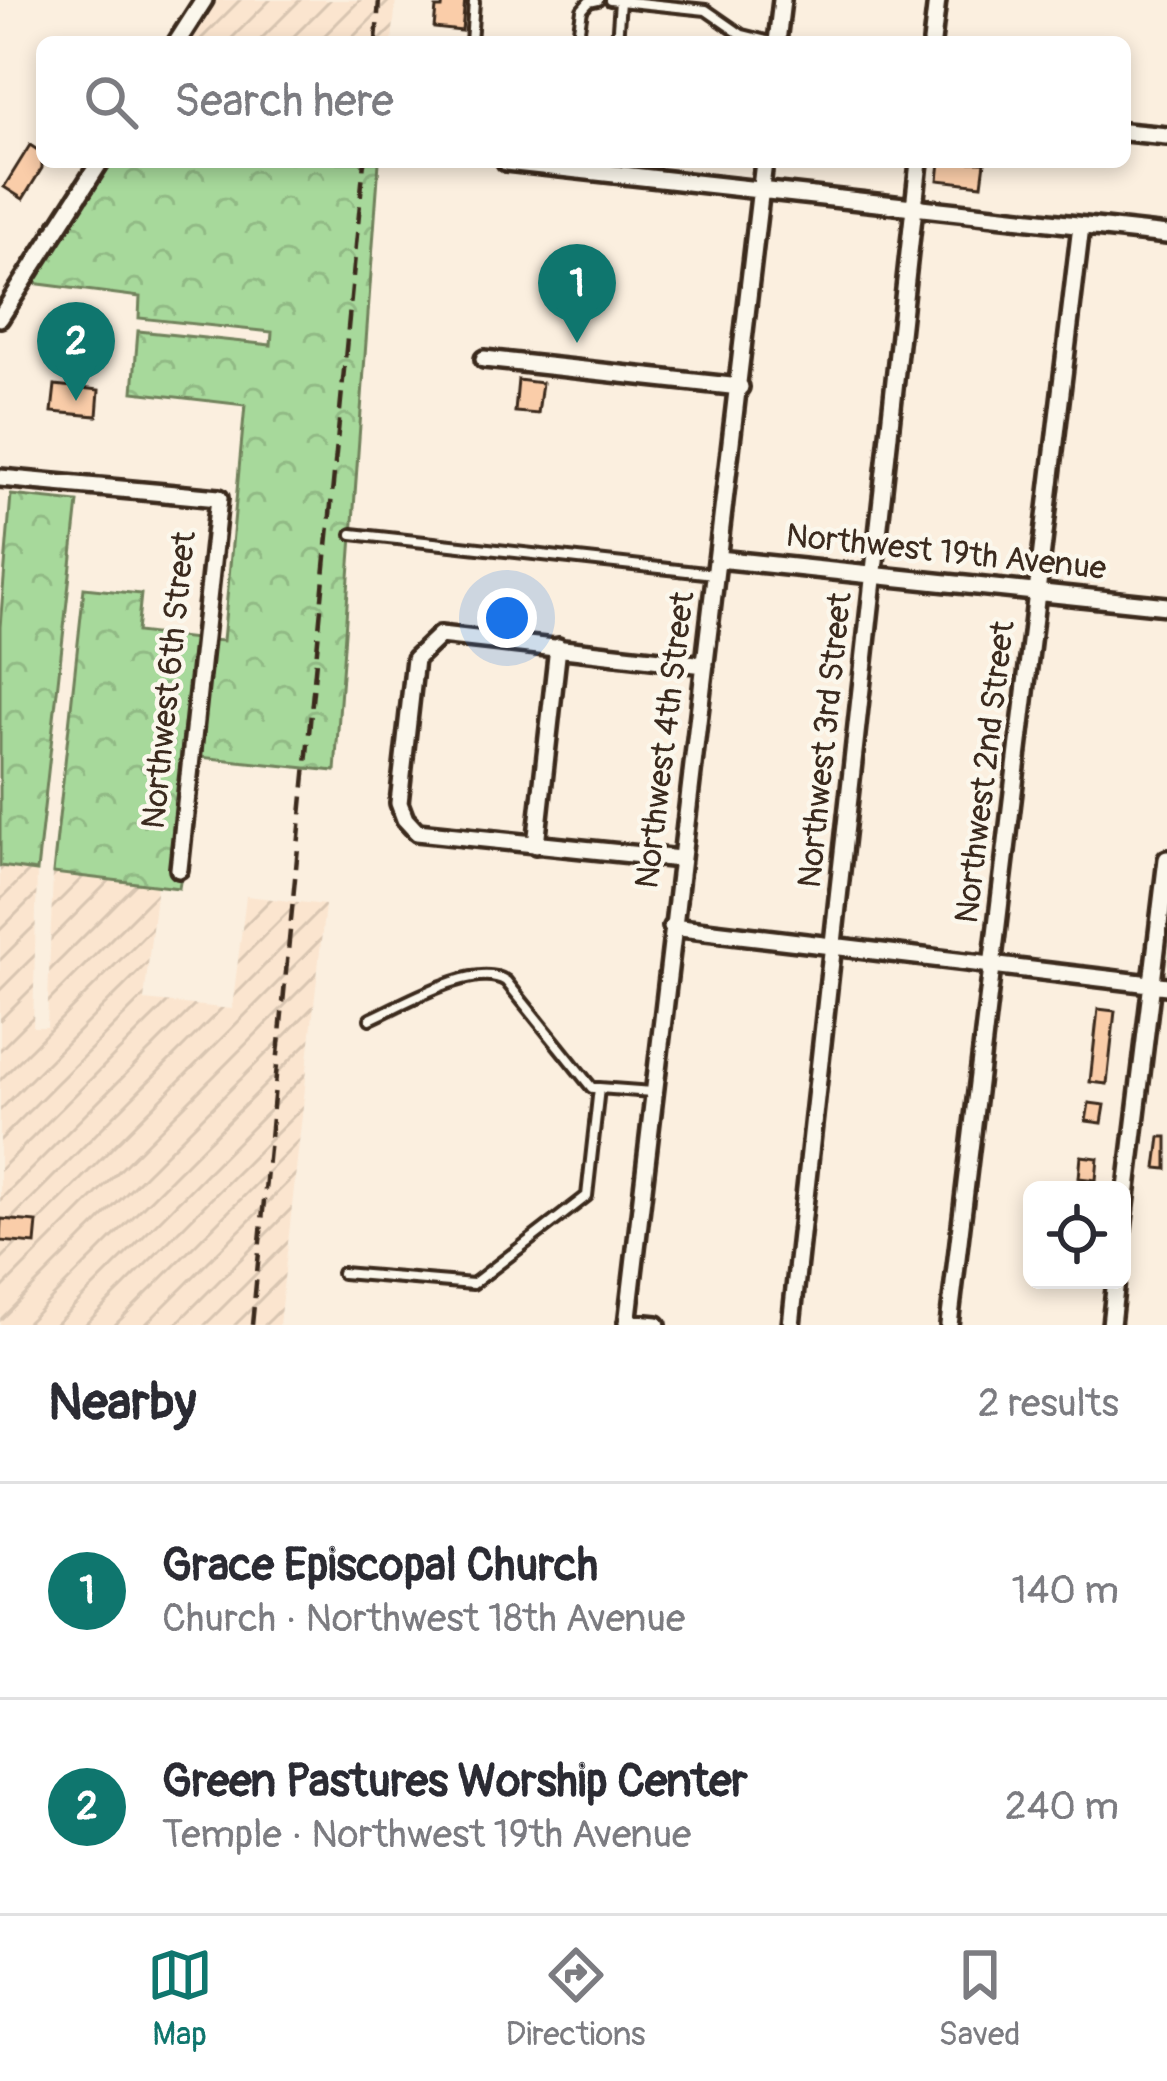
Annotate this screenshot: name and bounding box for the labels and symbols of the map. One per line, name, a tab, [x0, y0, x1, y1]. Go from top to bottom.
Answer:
pin: 1	[538, 244, 616, 343]
pin: 2	[37, 302, 115, 401]
street label: Northwest 19th Avenue	[784, 515, 1108, 589]
street label: Northwest 6th Street	[133, 528, 205, 831]
your location	[477, 588, 537, 648]
street label: Northwest 4th Street	[626, 588, 704, 891]
street label: Northwest 3rd Street	[789, 590, 861, 890]
street label: Northwest 2nd Street	[946, 618, 1024, 926]

